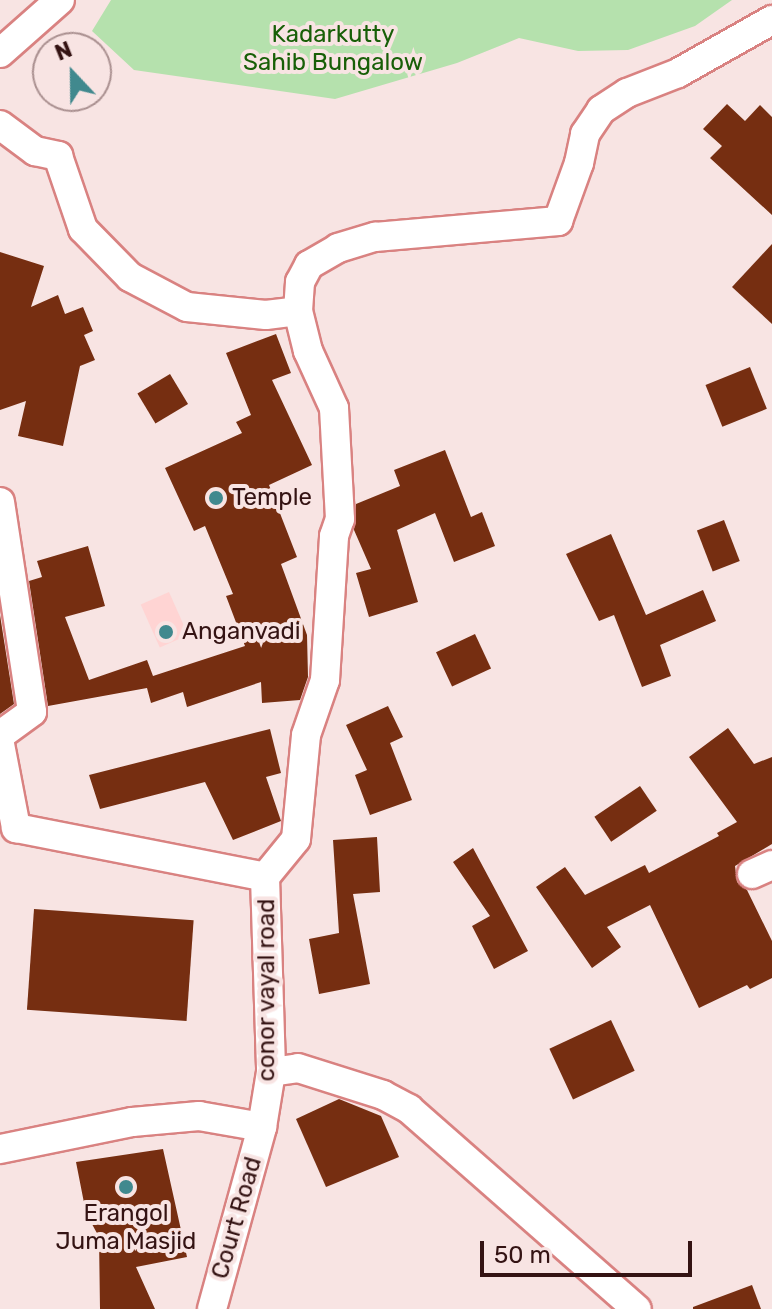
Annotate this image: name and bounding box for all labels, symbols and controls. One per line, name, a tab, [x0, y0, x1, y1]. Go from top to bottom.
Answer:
park label: Kadarkutty Sahib Bungalow	[243, 21, 423, 77]
north arrow	[32, 32, 112, 112]
text: N	[51, 36, 76, 67]
place label: Temple	[232, 484, 312, 512]
marker: Temple	[207, 489, 225, 507]
place label: Anganvadi	[182, 618, 301, 646]
marker: Anganvadi	[157, 623, 175, 641]
street label: conor vayal road	[253, 898, 281, 1082]
street label: Court Road	[206, 1154, 268, 1282]
marker: Erangol Juma Masjid	[117, 1178, 135, 1196]
place label: Erangol Juma Masjid	[56, 1200, 196, 1256]
scale bar	[484, 1225, 696, 1275]
text: 50 m	[494, 1241, 551, 1269]

